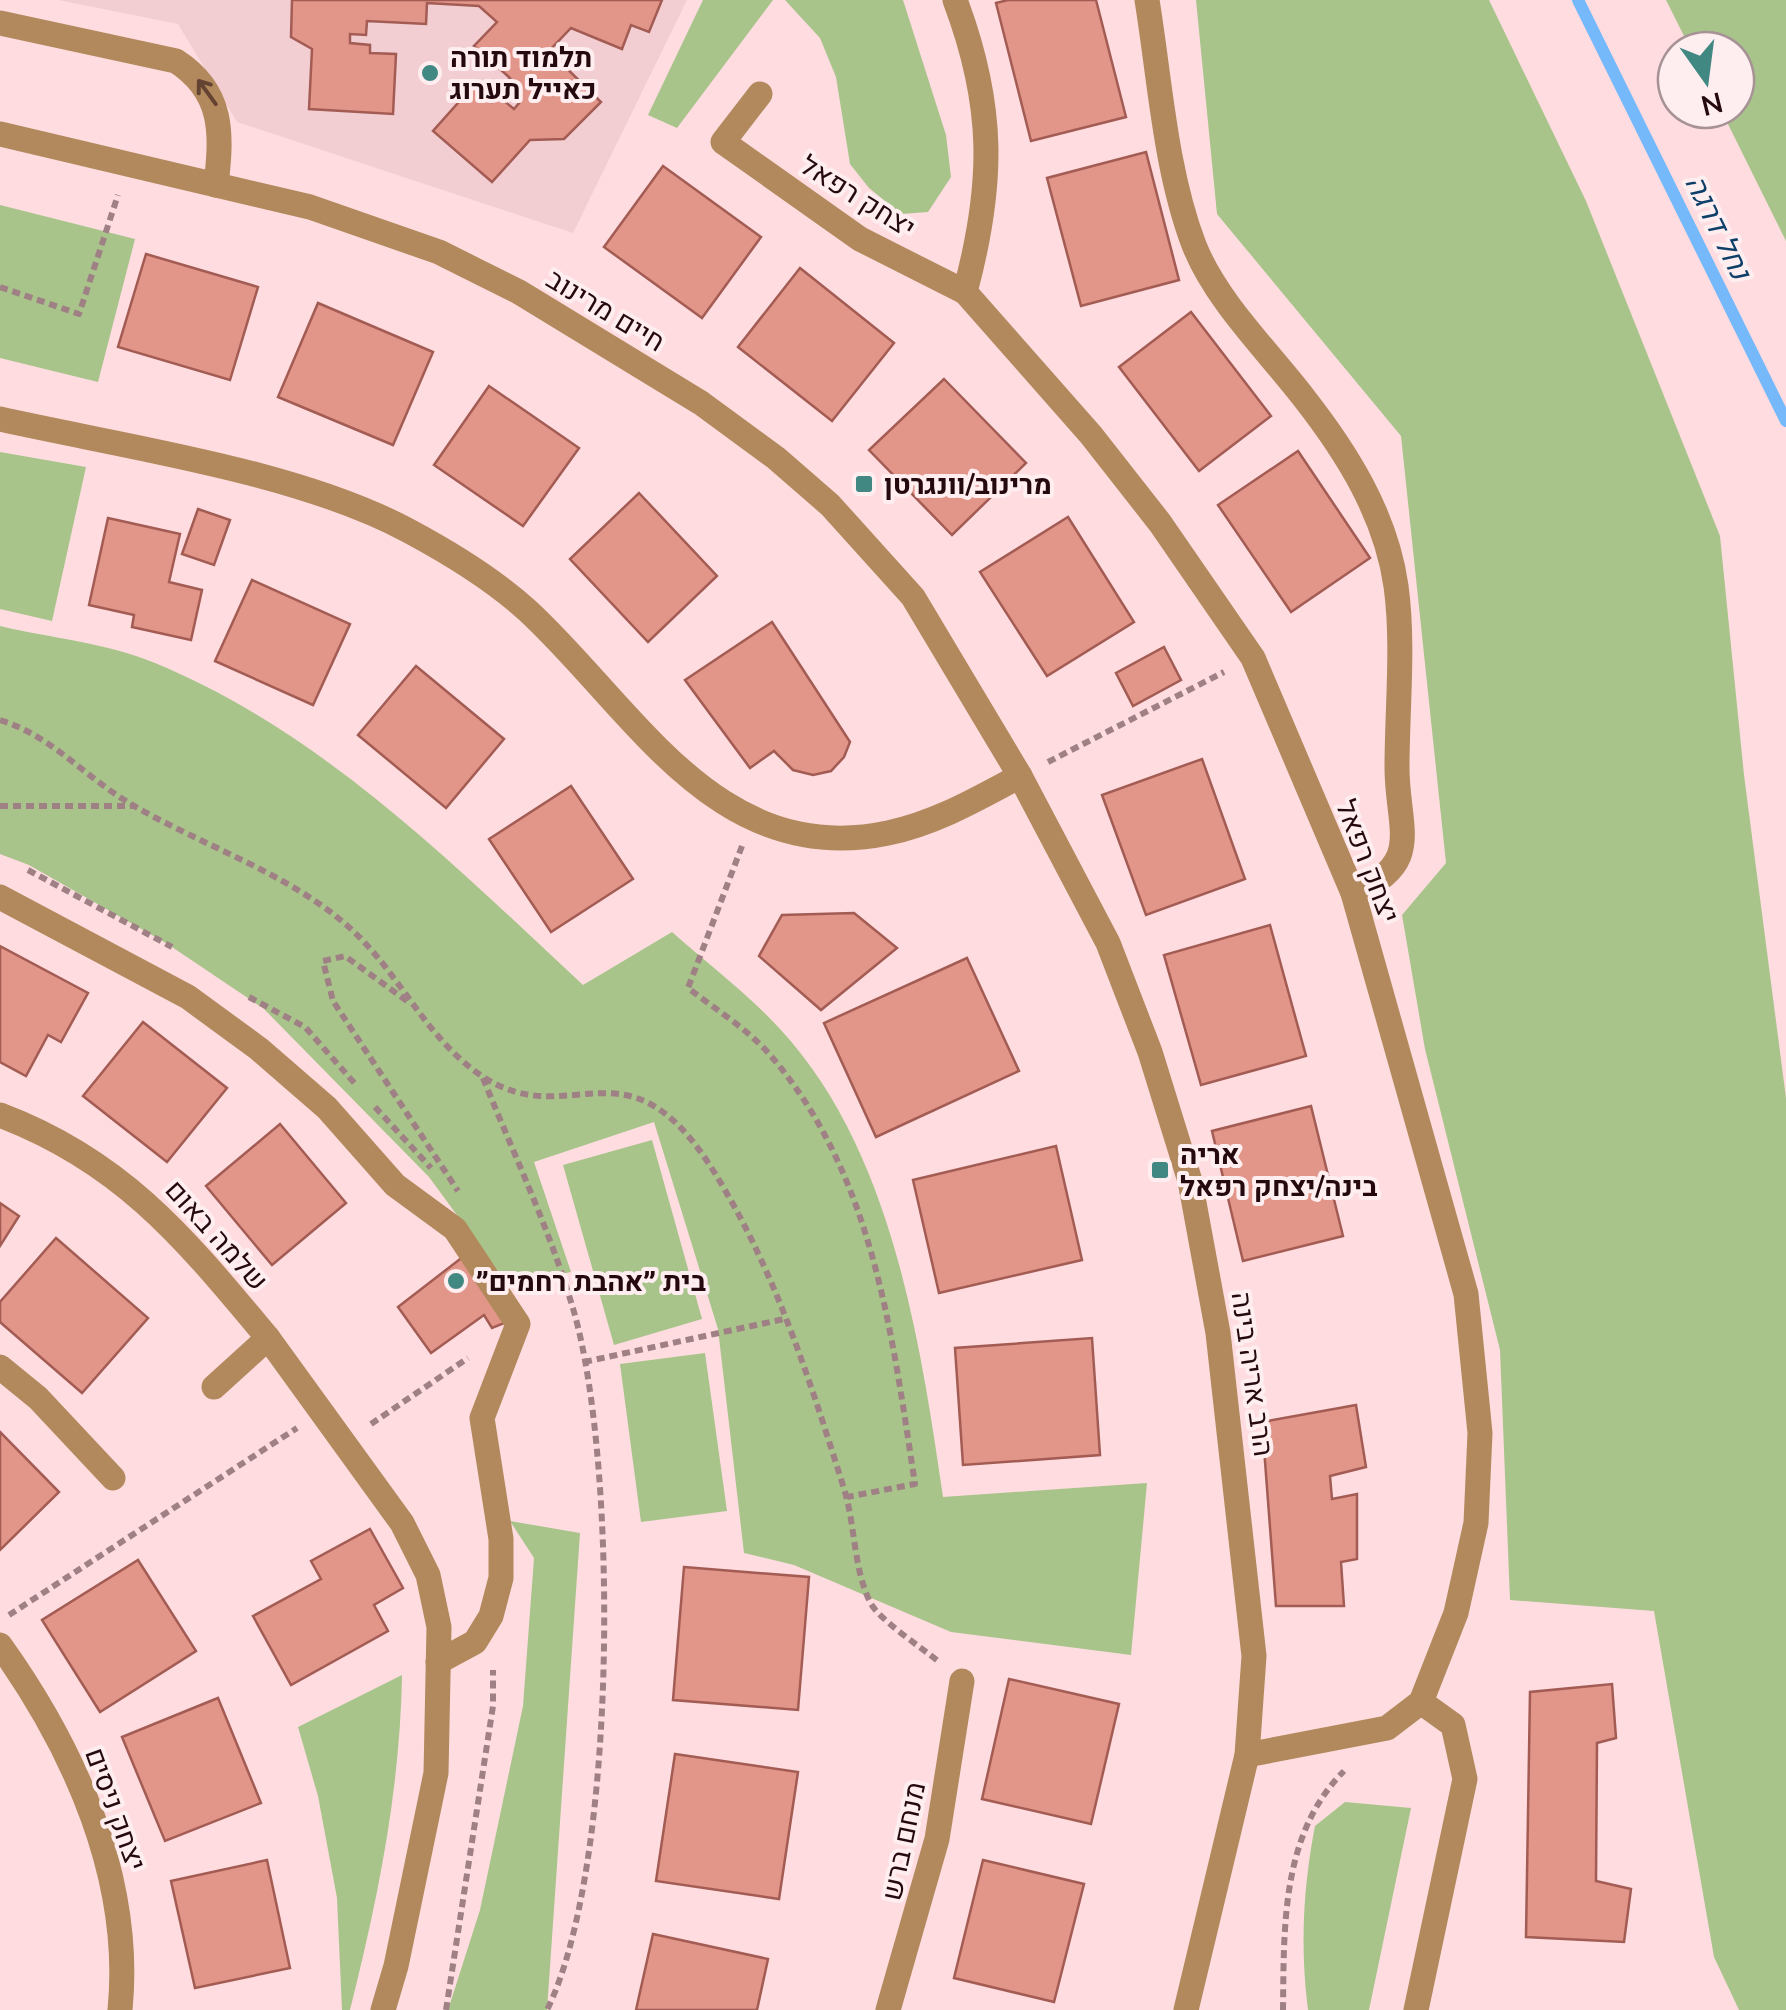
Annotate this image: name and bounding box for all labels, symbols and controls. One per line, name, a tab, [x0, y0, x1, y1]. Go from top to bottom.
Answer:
north arrow	[1656, 30, 1756, 130]
place label: תלמוד תורה כאייל תערוג	[450, 39, 596, 109]
marker: תלמוד תורה כאייל תערוג	[419, 62, 441, 84]
one-way arrow	[196, 79, 217, 106]
text: N	[1697, 82, 1727, 124]
street label: יצחק רפאל	[793, 147, 922, 247]
water label: נחל דרגה	[1675, 168, 1761, 288]
street label: חיים מרינוב	[539, 261, 672, 361]
place label: מרינוב/וונגרטן	[884, 466, 1052, 504]
marker: מרינוב/וונגרטן	[853, 473, 875, 495]
street label: יצחק רפאל	[1326, 794, 1408, 928]
place label: אריה בינה/יצחק רפאל	[1180, 1136, 1378, 1206]
marker: אריה בינה/יצחק רפאל	[1149, 1159, 1171, 1181]
street label: שלמה באום	[156, 1172, 276, 1299]
place label: בית ״אהבת רחמים״	[476, 1263, 706, 1301]
marker: בית ״אהבת רחמים״	[445, 1270, 467, 1292]
street label: הרב אריה בינה	[1222, 1289, 1282, 1459]
street label: יצחק ניסים	[75, 1743, 155, 1876]
street label: מנחם ברש	[873, 1778, 935, 1904]

